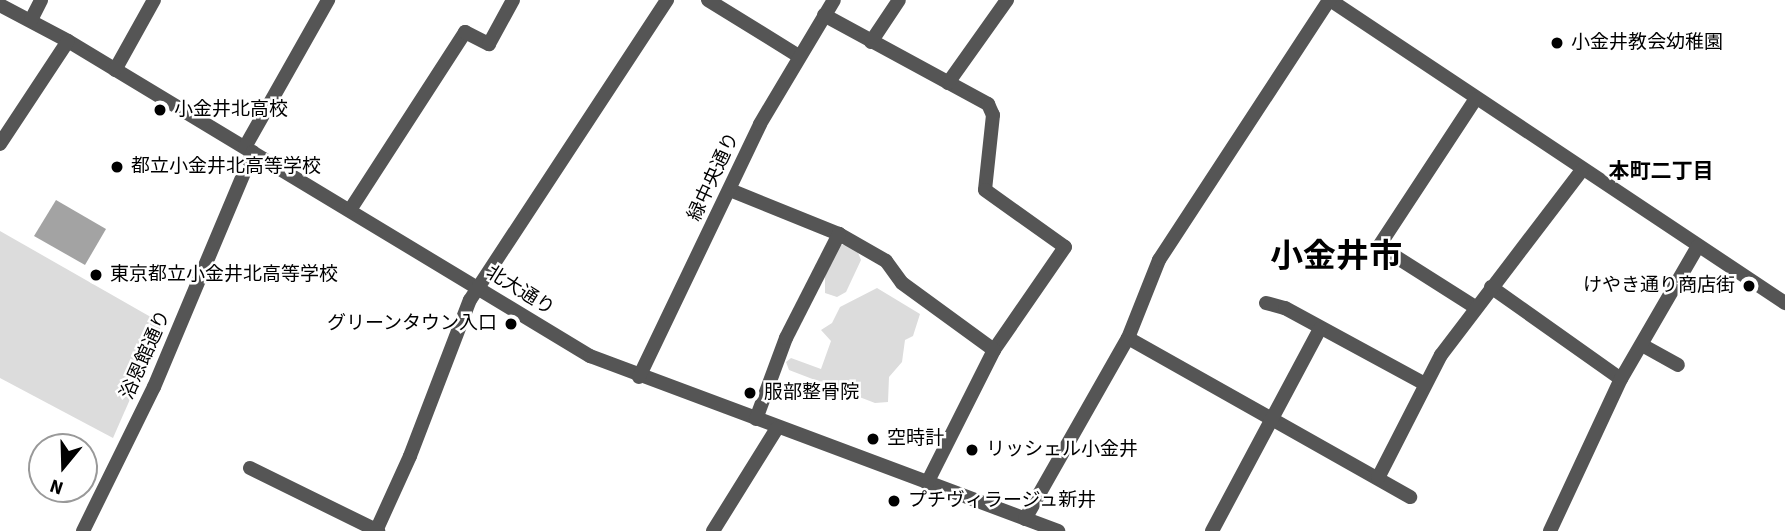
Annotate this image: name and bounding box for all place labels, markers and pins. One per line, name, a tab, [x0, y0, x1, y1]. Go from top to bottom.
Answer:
place label: 小金井教会幼稚園	[1571, 32, 1723, 54]
marker: 小金井教会幼稚園	[1549, 35, 1565, 51]
place label: 小金井北高校	[174, 99, 288, 121]
marker: 小金井北高校	[152, 102, 168, 118]
place label: 都立小金井北高等学校	[131, 156, 321, 178]
marker: 都立小金井北高等学校	[109, 159, 125, 175]
place label: 東京都立小金井北高等学校	[110, 264, 338, 286]
marker: 東京都立小金井北高等学校	[88, 267, 104, 283]
place label: けやき通り商店街	[1583, 275, 1735, 297]
marker: けやき通り商店街	[1741, 278, 1757, 294]
place label: グリーンタウン入口	[326, 313, 497, 335]
marker: グリーンタウン入口	[503, 316, 519, 332]
place label: 服部整骨院	[764, 382, 859, 404]
marker: 服部整骨院	[742, 385, 758, 401]
place label: 空時計	[887, 428, 944, 450]
marker: 空時計	[865, 431, 881, 447]
place label: リッシェル小金井	[986, 439, 1138, 461]
marker: リッシェル小金井	[964, 442, 980, 458]
place label: プチヴィラージュ新井	[908, 490, 1098, 512]
marker: プチヴィラージュ新井	[886, 493, 902, 509]

